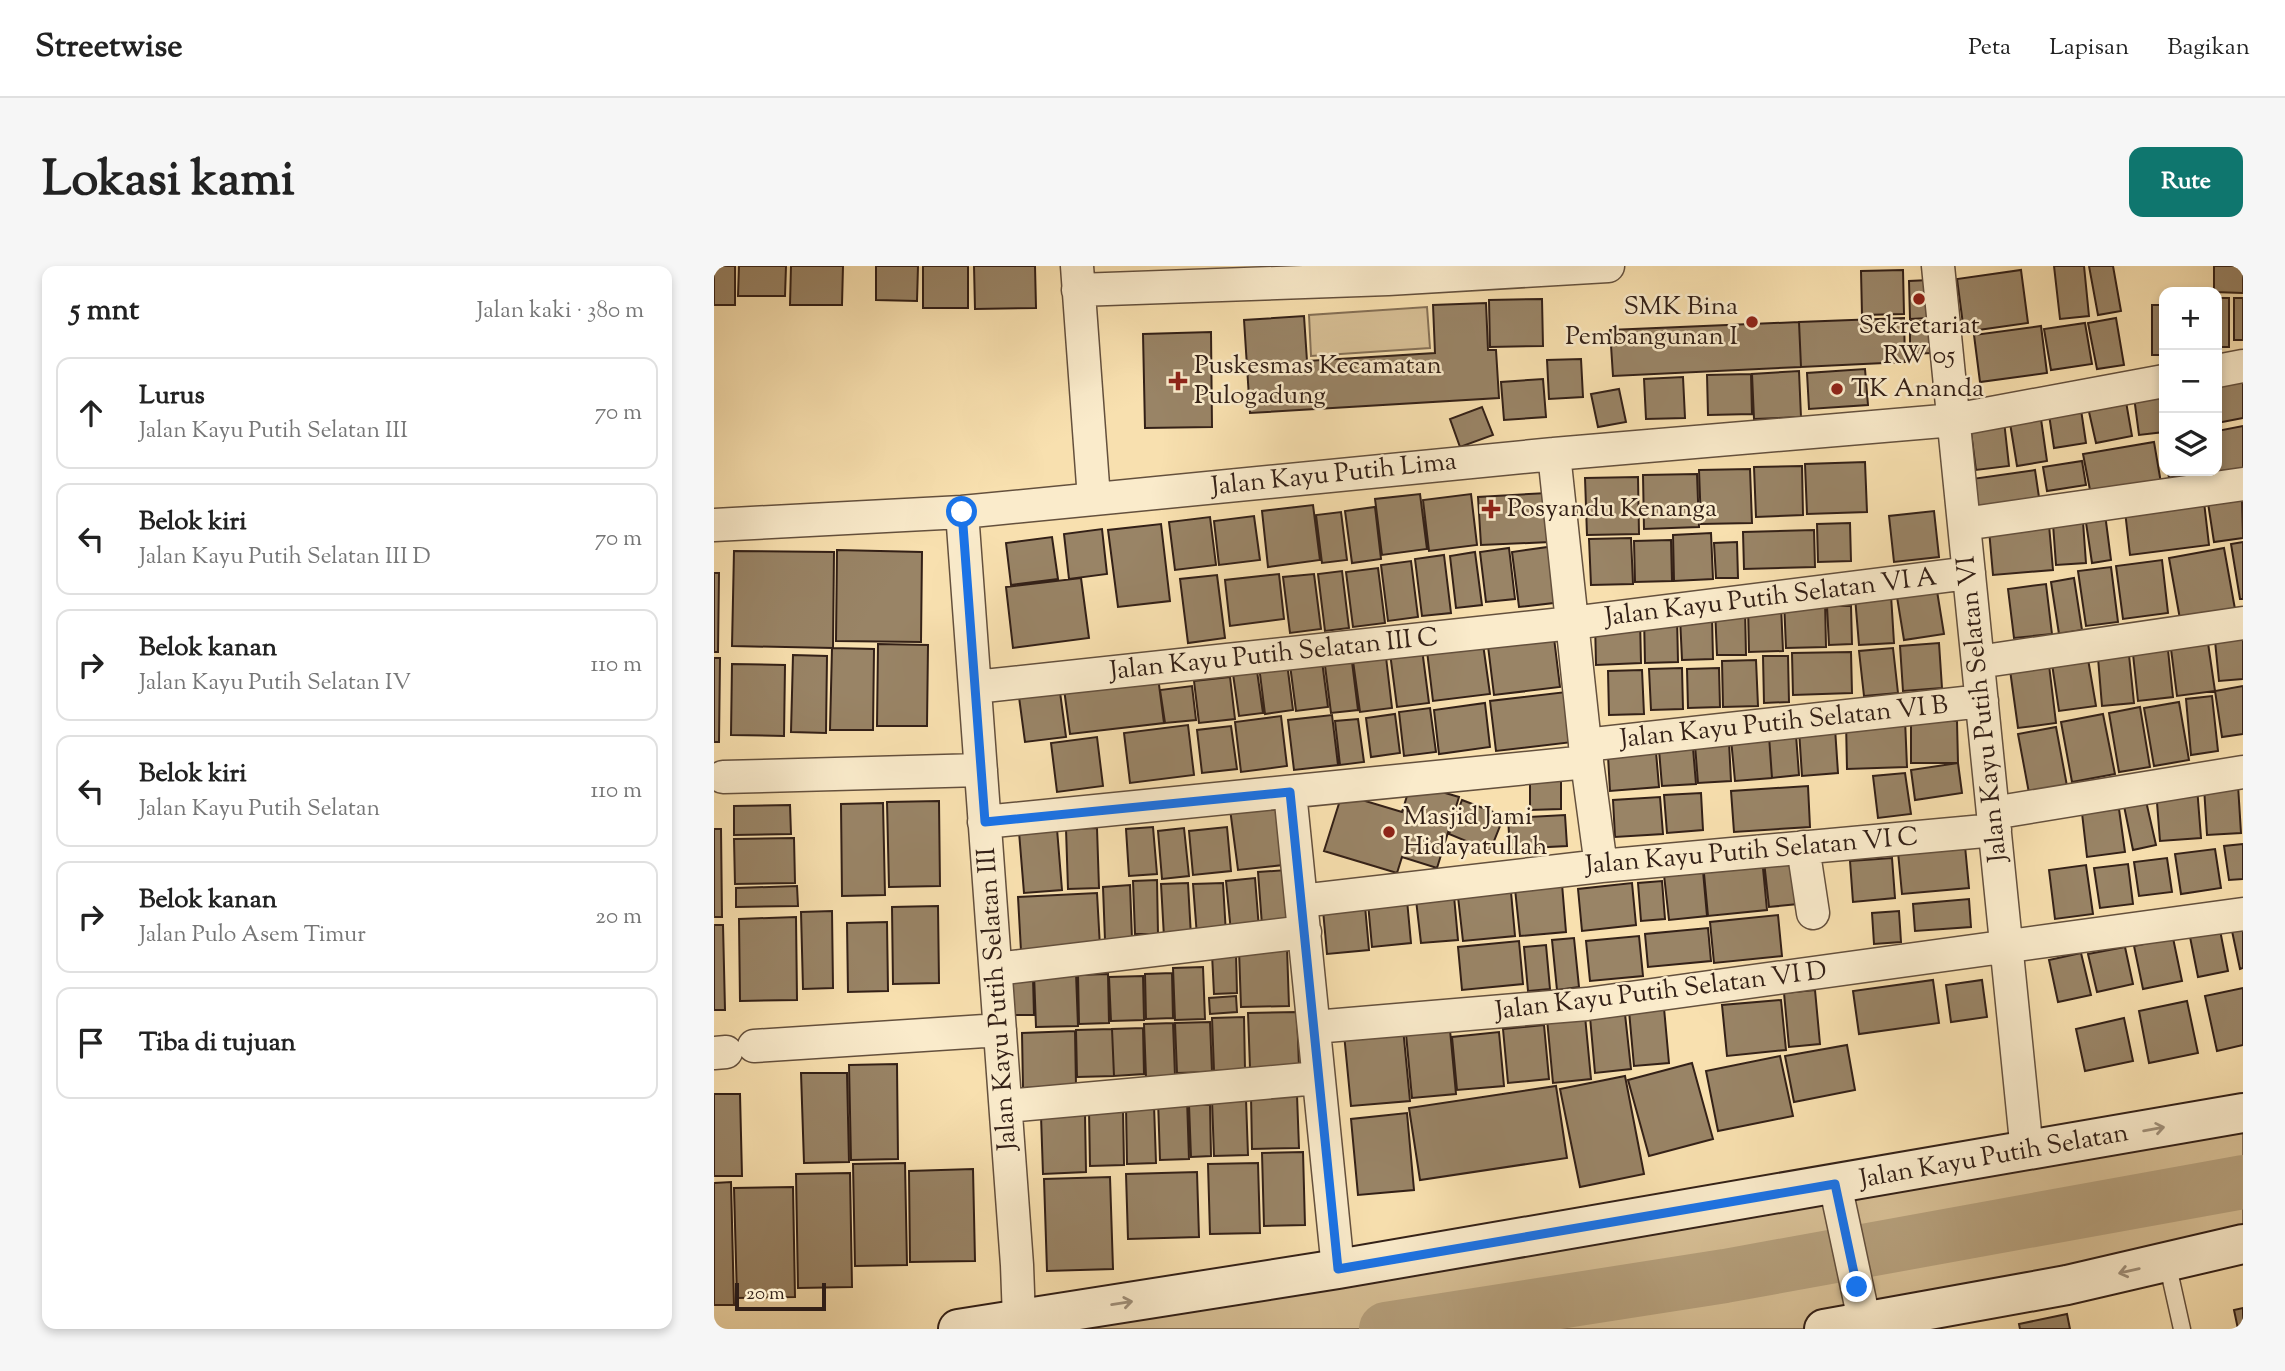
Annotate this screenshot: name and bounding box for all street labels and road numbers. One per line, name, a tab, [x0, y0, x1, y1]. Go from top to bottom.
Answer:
street label: Jalan Kayu Putih Lima	[1208, 444, 1459, 506]
street label: Jalan Kayu Putih Selatan VI	[1948, 554, 2018, 866]
street label: Jalan Kayu Putih Selatan VI A	[1601, 559, 1939, 637]
street label: Jalan Kayu Putih Selatan III C	[1106, 619, 1440, 691]
street label: Jalan Kayu Putih Selatan VI B	[1616, 687, 1950, 759]
street label: Jalan Kayu Putih Selatan VI C	[1582, 819, 1920, 885]
street label: Jalan Kayu Putih Selatan III	[969, 846, 1027, 1154]
street label: Jalan Kayu Putih Selatan VI D	[1491, 953, 1829, 1031]
street label: Jalan Kayu Putih Selatan	[1855, 1115, 2131, 1199]

